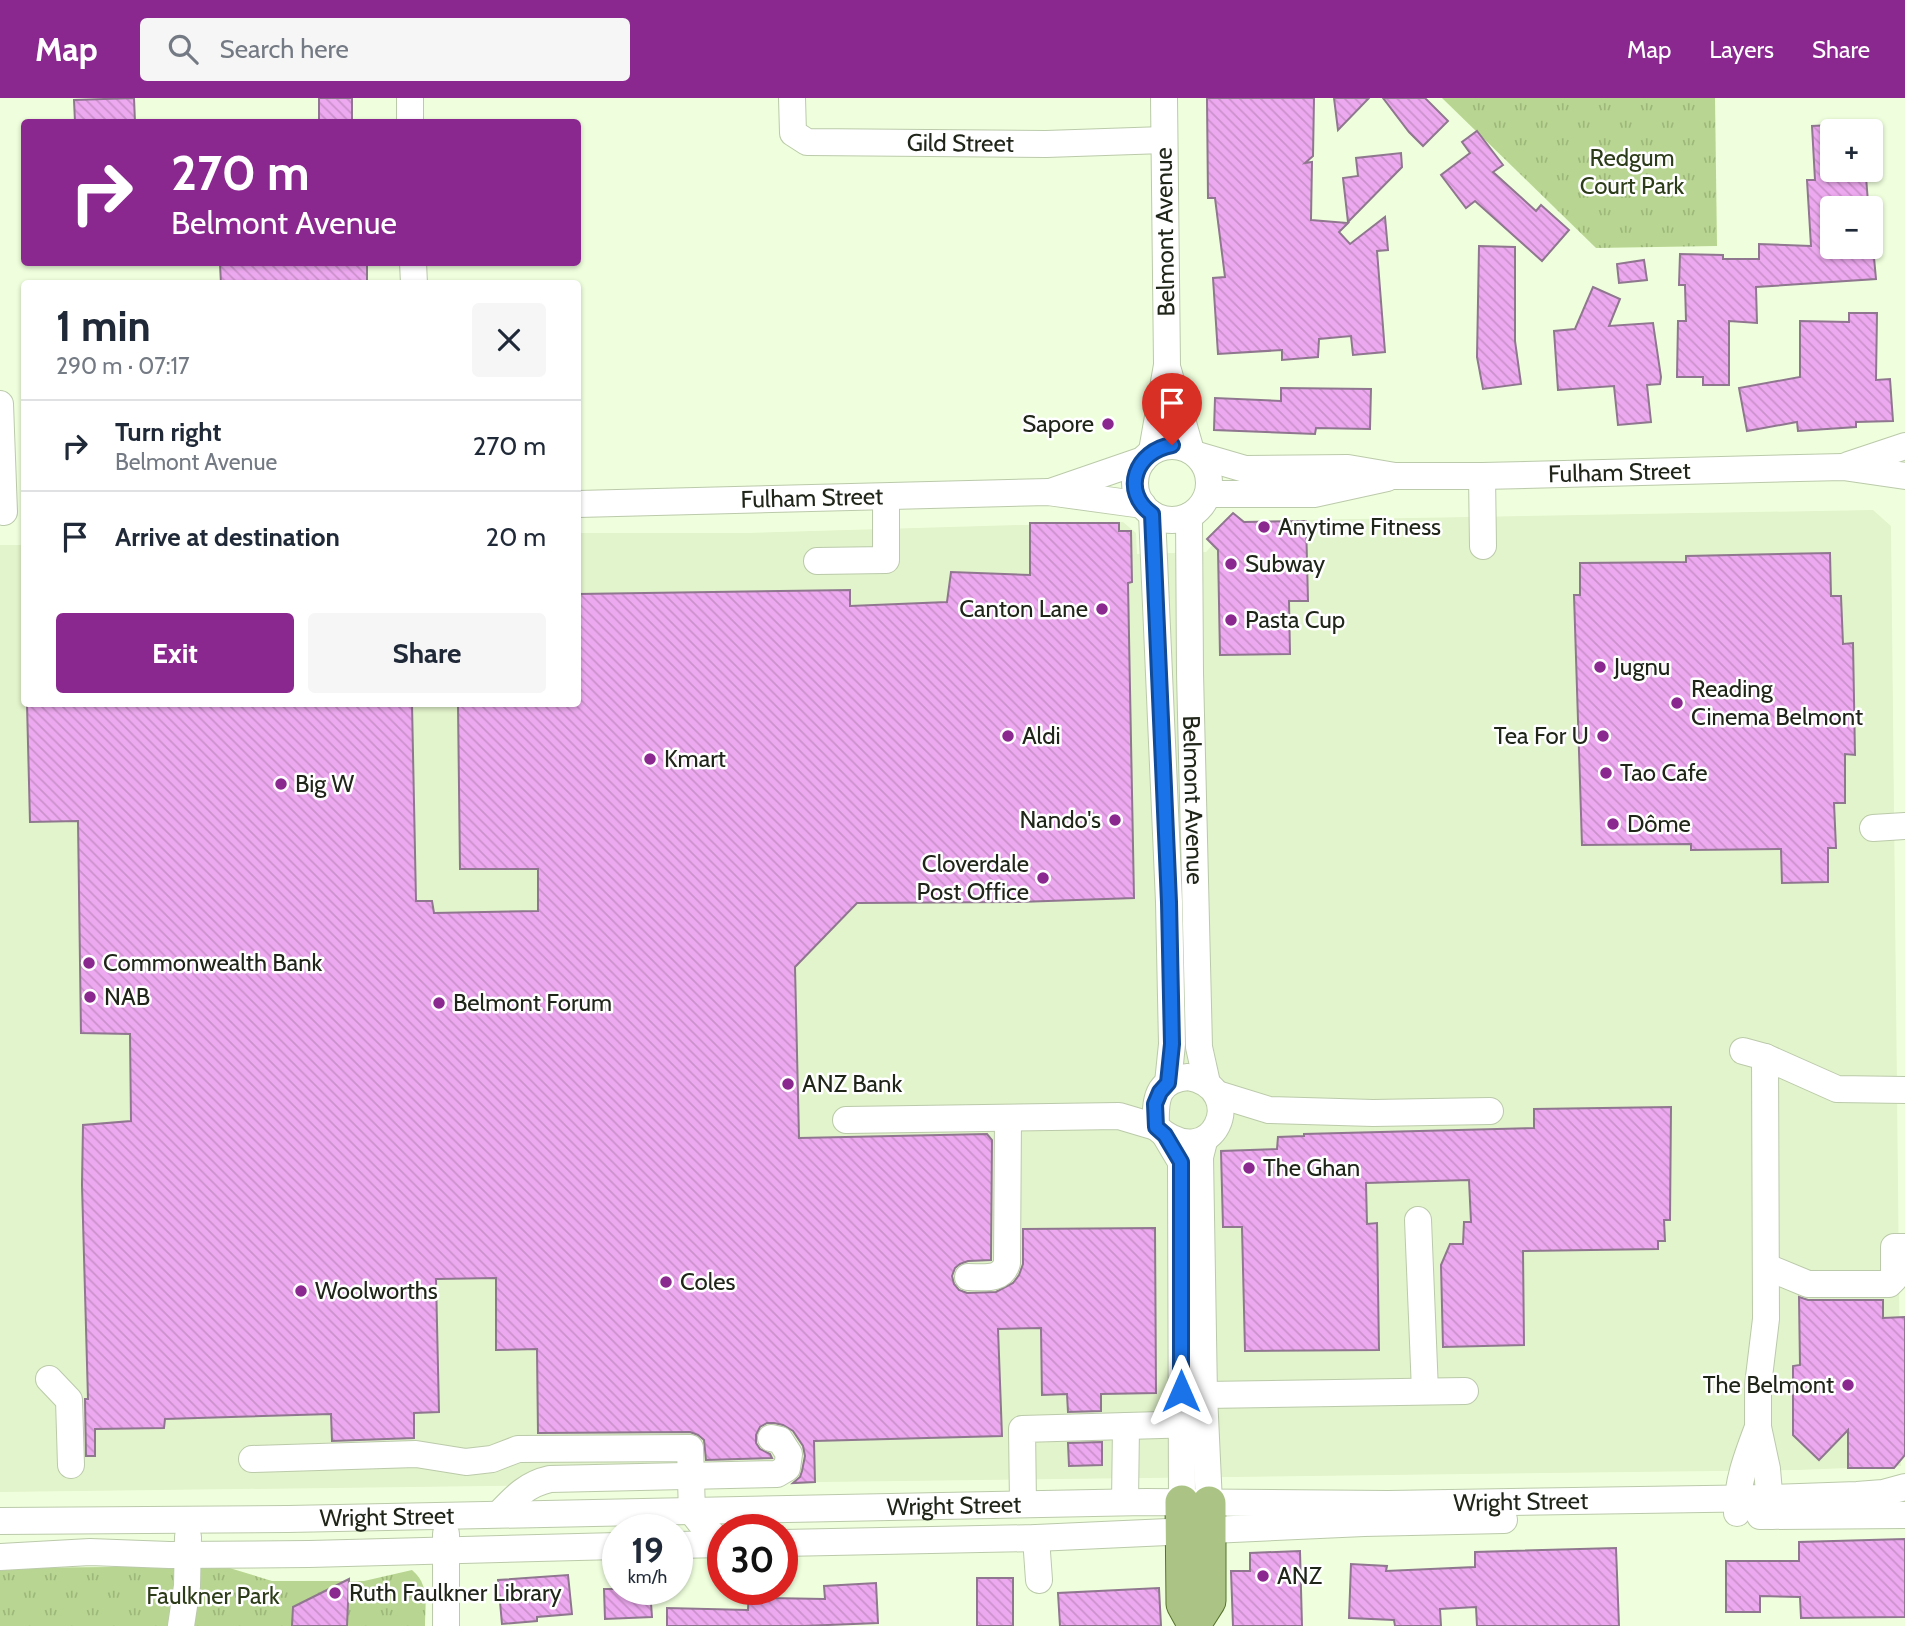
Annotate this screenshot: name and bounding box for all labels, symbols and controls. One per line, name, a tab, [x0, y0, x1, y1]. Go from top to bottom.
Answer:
search box	[140, 18, 630, 81]
text: Map	[35, 29, 98, 69]
icon: search	[164, 30, 202, 68]
text: Search here	[220, 33, 349, 65]
text: Map	[1627, 35, 1671, 64]
text: Layers	[1709, 35, 1774, 64]
text: Share	[1812, 35, 1870, 64]
map controls	[1820, 119, 1883, 259]
button: +	[1820, 119, 1883, 182]
street label: Gild Street	[907, 128, 1014, 158]
text: 270 m	[171, 143, 310, 202]
park label: Redgum Court Park	[1580, 143, 1685, 200]
icon: right	[56, 147, 147, 238]
street label: Belmont Avenue	[1149, 147, 1180, 317]
button: −	[1820, 196, 1883, 259]
text: Belmont Avenue	[171, 203, 397, 242]
text: 1 min	[56, 300, 151, 352]
button: close	[472, 303, 546, 377]
text: 290 m · 07:17	[56, 352, 190, 380]
pin	[1142, 373, 1202, 445]
icon: arrive	[1153, 384, 1191, 422]
place label: Sapore	[1022, 409, 1094, 438]
text: Turn right	[115, 416, 221, 448]
marker: Sapore	[1100, 416, 1116, 432]
icon: right	[56, 427, 94, 465]
text: 270 m	[473, 430, 546, 462]
text: Belmont Avenue	[115, 448, 277, 476]
street label: Fulham Street	[1548, 456, 1691, 488]
street label: Fulham Street	[740, 481, 884, 514]
place label: Anytime Fitness	[1278, 512, 1441, 541]
icon: arrive	[56, 518, 94, 556]
marker: Anytime Fitness	[1256, 519, 1272, 535]
text: Arrive at destination	[115, 521, 340, 553]
text: 20 m	[486, 521, 546, 553]
place label: Subway	[1245, 549, 1325, 578]
marker: Subway	[1223, 556, 1239, 572]
place label: Canton Lane	[959, 594, 1088, 623]
marker: Canton Lane	[1094, 601, 1110, 617]
place label: Pasta Cup	[1245, 605, 1345, 634]
marker: Pasta Cup	[1223, 612, 1239, 628]
button: Exit	[56, 613, 294, 693]
button: Share	[308, 613, 546, 693]
place label: Jugnu	[1613, 652, 1670, 681]
marker: Jugnu	[1592, 659, 1608, 675]
place label: Reading Cinema Belmont	[1691, 674, 1863, 731]
marker: Reading Cinema Belmont	[1669, 695, 1685, 711]
street label: Belmont Avenue	[1177, 715, 1210, 885]
place label: Aldi	[1022, 721, 1061, 750]
place label: Tea For U	[1494, 721, 1589, 750]
marker: Aldi	[1000, 728, 1016, 744]
marker: Tea For U	[1595, 728, 1611, 744]
place label: Kmart	[664, 744, 726, 773]
marker: Kmart	[642, 751, 658, 767]
place label: Tao Cafe	[1620, 758, 1708, 787]
marker: Tao Cafe	[1598, 765, 1614, 781]
place label: Big W	[295, 769, 355, 798]
marker: Big W	[273, 776, 289, 792]
place label: Nando's	[1020, 805, 1101, 834]
place label: Dôme	[1627, 809, 1691, 838]
marker: Nando's	[1107, 812, 1123, 828]
marker: Dôme	[1605, 816, 1621, 832]
place label: Cloverdale Post Office	[917, 849, 1029, 906]
marker: Cloverdale Post Office	[1035, 870, 1051, 886]
place label: Commonwealth Bank	[103, 948, 323, 977]
marker: Commonwealth Bank	[81, 955, 97, 971]
place label: NAB	[104, 982, 150, 1011]
place label: Belmont Forum	[453, 988, 612, 1017]
marker: NAB	[82, 989, 98, 1005]
marker: Belmont Forum	[431, 995, 447, 1011]
place label: ANZ Bank	[802, 1069, 903, 1098]
marker: ANZ Bank	[780, 1076, 796, 1092]
place label: The Ghan	[1263, 1153, 1360, 1182]
marker: The Ghan	[1241, 1160, 1257, 1176]
place label: Coles	[680, 1267, 735, 1296]
marker: Coles	[658, 1274, 674, 1290]
place label: Woolworths	[315, 1276, 438, 1305]
marker: Woolworths	[293, 1283, 309, 1299]
position arrow	[1144, 1354, 1218, 1428]
place label: The Belmont	[1703, 1370, 1834, 1399]
marker: The Belmont	[1840, 1377, 1856, 1393]
street label: Wright Street	[1453, 1486, 1588, 1517]
street label: Wright Street	[886, 1489, 1021, 1521]
street label: Wright Street	[319, 1501, 455, 1532]
speed limit sign: 30	[707, 1514, 798, 1605]
text: 19	[631, 1529, 664, 1572]
place label: ANZ	[1277, 1561, 1323, 1590]
text: km/h	[628, 1566, 667, 1588]
marker: ANZ	[1255, 1568, 1271, 1584]
place label: Ruth Faulkner Library	[349, 1578, 562, 1607]
park label: Faulkner Park	[146, 1581, 280, 1610]
marker: Ruth Faulkner Library	[327, 1585, 343, 1601]

